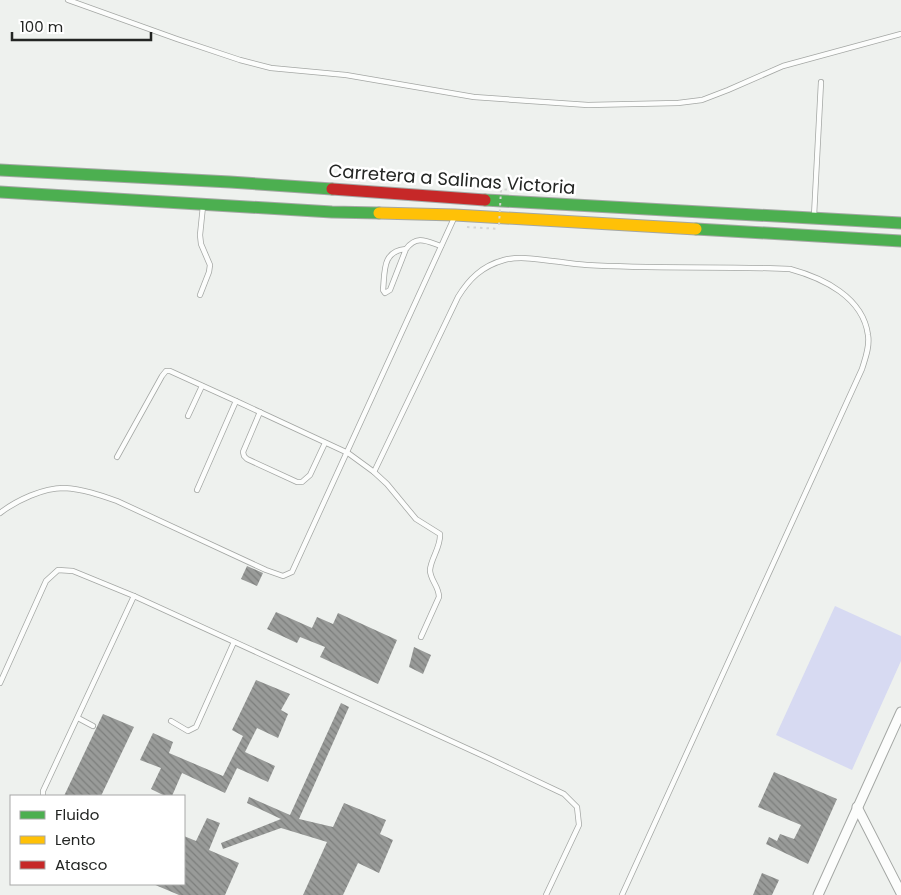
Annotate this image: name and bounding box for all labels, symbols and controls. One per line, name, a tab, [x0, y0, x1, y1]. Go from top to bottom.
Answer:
scale bar	[12, 10, 151, 42]
text: 100 m	[20, 16, 63, 37]
street label: Carretera a Salinas Victoria	[328, 158, 576, 200]
legend	[10, 795, 185, 885]
text: Fluido	[55, 804, 99, 825]
text: Lento	[55, 829, 95, 850]
text: Atasco	[55, 854, 107, 875]

